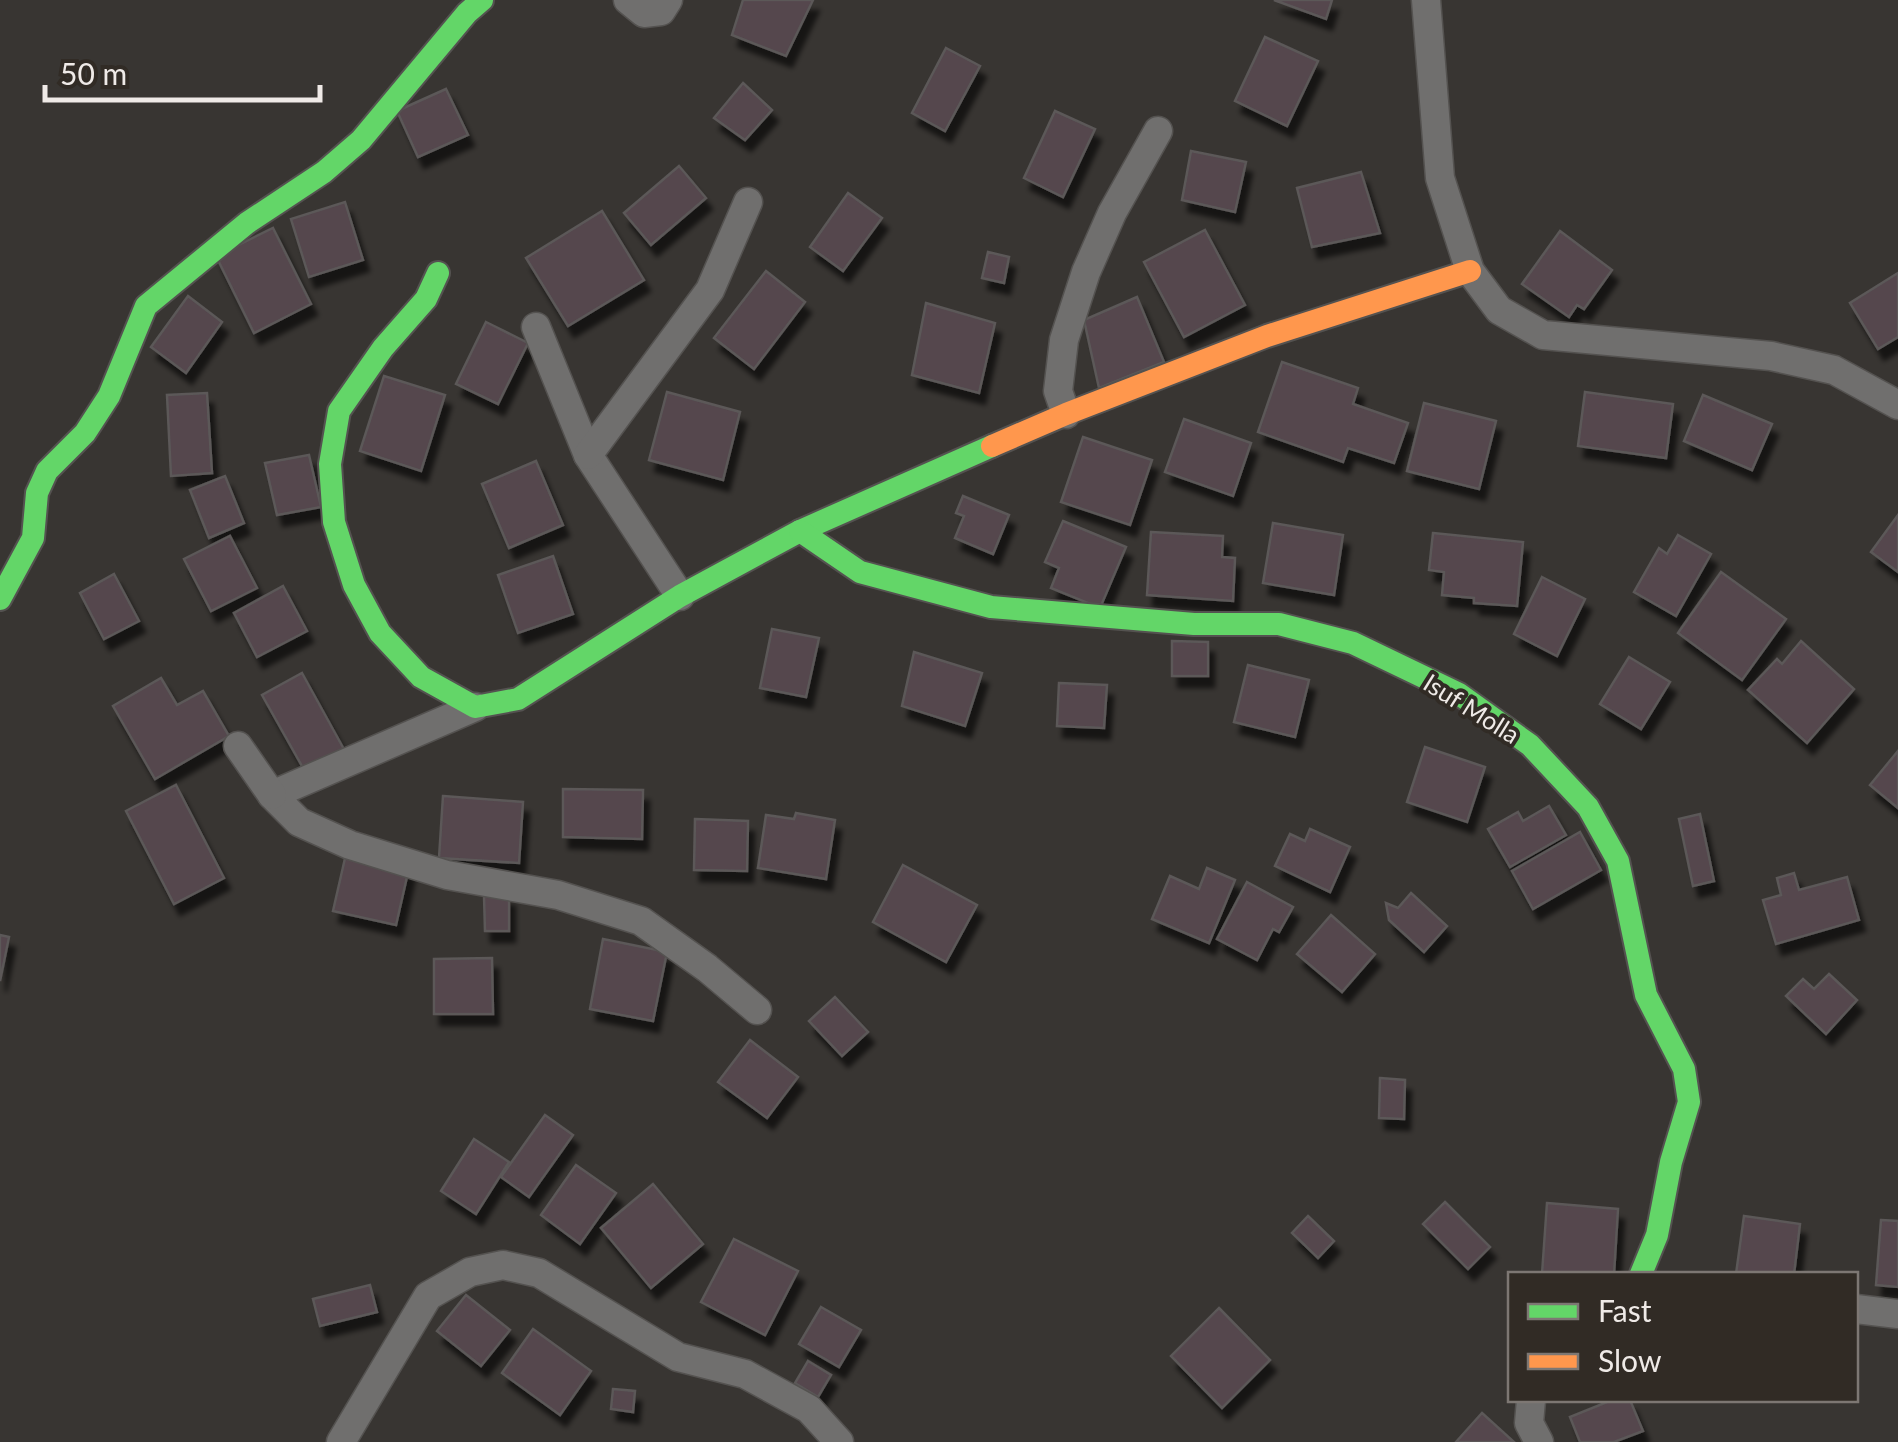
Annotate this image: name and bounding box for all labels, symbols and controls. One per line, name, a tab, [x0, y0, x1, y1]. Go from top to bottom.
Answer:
scale bar	[45, 40, 320, 102]
text: 50 m	[60, 55, 127, 91]
street label: Isuf Molla	[1419, 667, 1525, 749]
legend	[1508, 1272, 1858, 1402]
text: Fast	[1598, 1292, 1652, 1328]
text: Slow	[1598, 1342, 1662, 1378]

